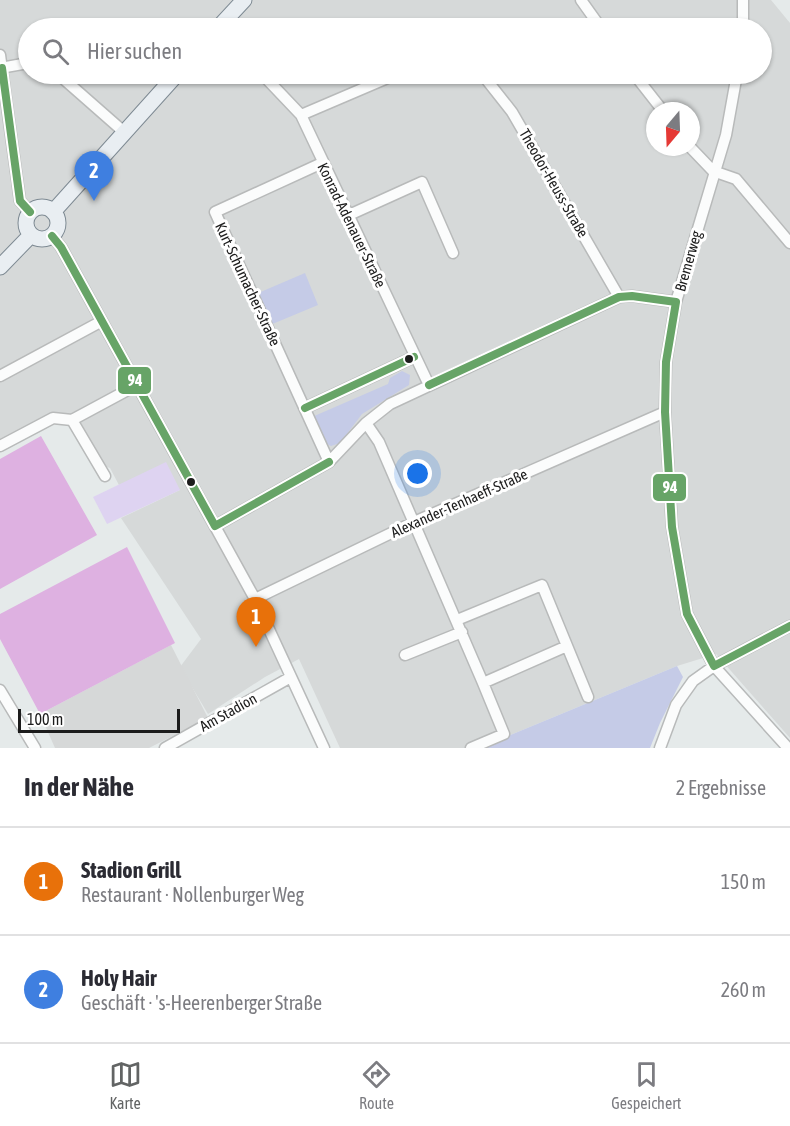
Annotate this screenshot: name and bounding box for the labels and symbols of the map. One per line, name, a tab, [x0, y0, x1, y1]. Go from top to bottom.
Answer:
north arrow	[646, 102, 700, 156]
street label: Theodor-Heuss-Straße	[516, 126, 592, 240]
pin: 2	[74, 152, 113, 201]
street label: Konrad-Adenauer-Straße	[314, 160, 390, 290]
street label: Kurt-Schumacher-Straße	[212, 220, 284, 349]
street label: Bremerweg	[671, 228, 705, 293]
unlabelled marker	[403, 353, 415, 365]
line badge: 94	[117, 366, 152, 395]
text: 94	[127, 371, 143, 389]
your location	[403, 459, 432, 488]
street label: Alexander-Tenhaeff-Straße	[388, 465, 530, 541]
line badge: 94	[652, 473, 687, 502]
unlabelled marker	[185, 476, 197, 488]
text: 94	[662, 478, 678, 496]
pin: 1	[236, 598, 276, 647]
street label: Am Stadion	[196, 689, 260, 735]
scale bar	[18, 706, 180, 734]

